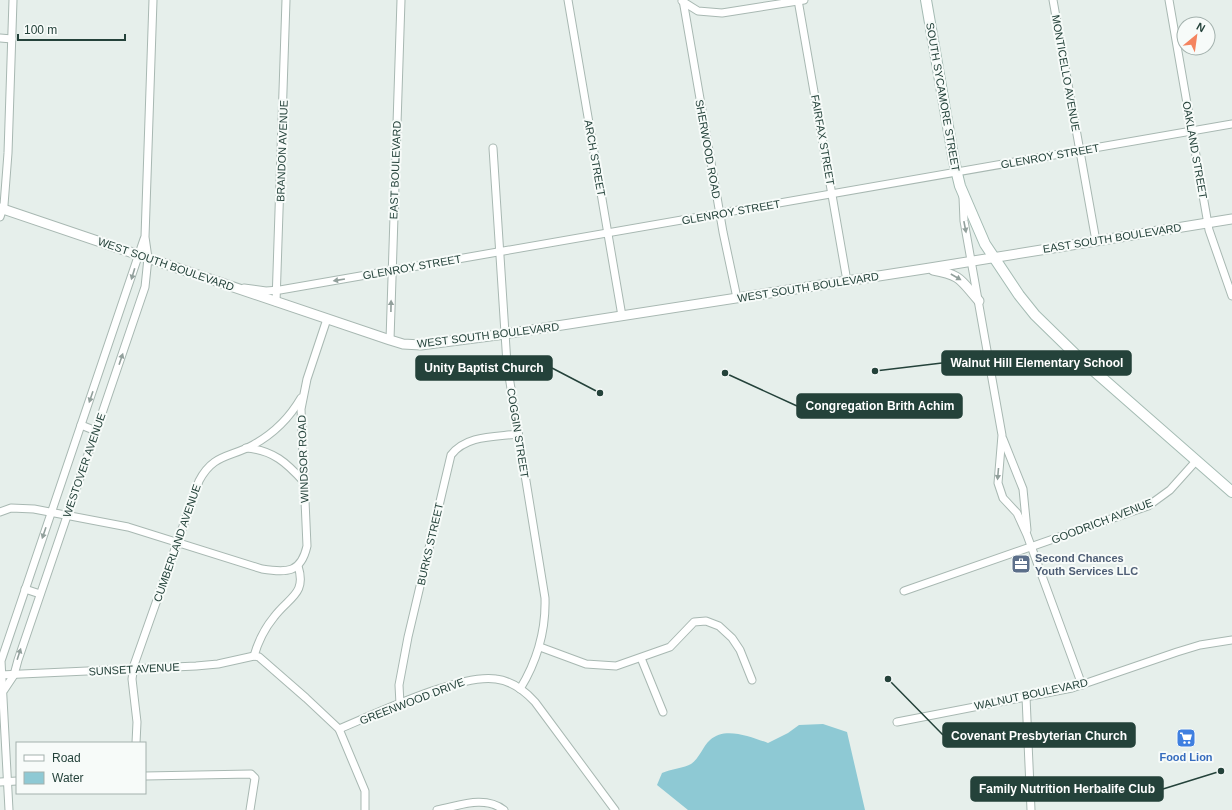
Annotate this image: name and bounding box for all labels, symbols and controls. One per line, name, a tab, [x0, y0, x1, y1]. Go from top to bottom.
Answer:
street label: MONTICELLO AVENUE	[1050, 14, 1082, 132]
scale bar	[18, 16, 125, 42]
north arrow	[1176, 16, 1216, 56]
text: N	[1194, 20, 1207, 34]
street label: SOUTH SYCAMORE STREET	[924, 22, 962, 173]
text: 100 m	[24, 23, 57, 37]
street label: FAIRFAX STREET	[809, 94, 837, 186]
street label: SHERWOOD ROAD	[693, 98, 723, 200]
street label: BRANDON AVENUE	[274, 100, 290, 202]
street label: OAKLAND STREET	[1180, 100, 1210, 200]
street label: ARCH STREET	[582, 119, 608, 198]
street label: EAST BOULEVARD	[387, 120, 403, 219]
street label: GLENROY STREET	[1000, 141, 1101, 171]
street label: GLENROY STREET	[681, 197, 782, 227]
one-way arrow	[962, 221, 968, 233]
street label: EAST SOUTH BOULEVARD	[1042, 221, 1182, 255]
street label: WEST SOUTH BOULEVARD	[96, 235, 236, 293]
street label: GLENROY STREET	[362, 252, 463, 282]
one-way arrow	[130, 269, 136, 281]
street label: WEST SOUTH BOULEVARD	[736, 270, 880, 304]
one-way arrow	[950, 273, 962, 280]
one-way arrow	[333, 277, 345, 283]
one-way arrow	[387, 300, 394, 312]
street label: WEST SOUTH BOULEVARD	[416, 320, 560, 350]
callout: Walnut Hill Elementary School	[942, 351, 1131, 375]
one-way arrow	[118, 353, 124, 365]
callout: Unity Baptist Church	[416, 356, 552, 380]
text: Walnut Hill Elementary School	[951, 356, 1123, 370]
text: Unity Baptist Church	[424, 361, 544, 375]
street label: COGGIN STREET	[505, 387, 531, 479]
one-way arrow	[87, 392, 93, 404]
callout: Congregation Brith Achim	[797, 394, 962, 418]
text: Congregation Brith Achim	[806, 399, 954, 413]
street label: WESTOVER AVENUE	[60, 411, 108, 519]
street label: WINDSOR ROAD	[295, 415, 311, 503]
one-way arrow	[995, 468, 1002, 480]
street label: CUMBERLAND AVENUE	[151, 482, 203, 604]
street label: GOODRICH AVENUE	[1050, 496, 1154, 546]
street label: BURKS STREET	[415, 501, 445, 586]
one-way arrow	[41, 528, 47, 540]
place label: Second Chances Youth Services LLC	[1035, 552, 1138, 577]
office icon: Second Chances Youth Services LLC	[1010, 553, 1032, 575]
one-way arrow	[17, 648, 23, 660]
street label: SUNSET AVENUE	[88, 661, 180, 677]
street label: GREENWOOD DRIVE	[358, 675, 466, 727]
street label: WALNUT BOULEVARD	[973, 676, 1089, 712]
callout: Covenant Presbyterian Church	[943, 723, 1135, 747]
supermarket icon: Food Lion	[1175, 727, 1197, 749]
text: Covenant Presbyterian Church	[951, 729, 1127, 743]
legend	[16, 742, 146, 794]
text: Road	[52, 751, 81, 765]
place label: Food Lion	[1159, 751, 1213, 763]
text: Water	[52, 771, 84, 785]
callout: Family Nutrition Herbalife Club	[971, 777, 1163, 801]
text: Family Nutrition Herbalife Club	[979, 782, 1155, 796]

